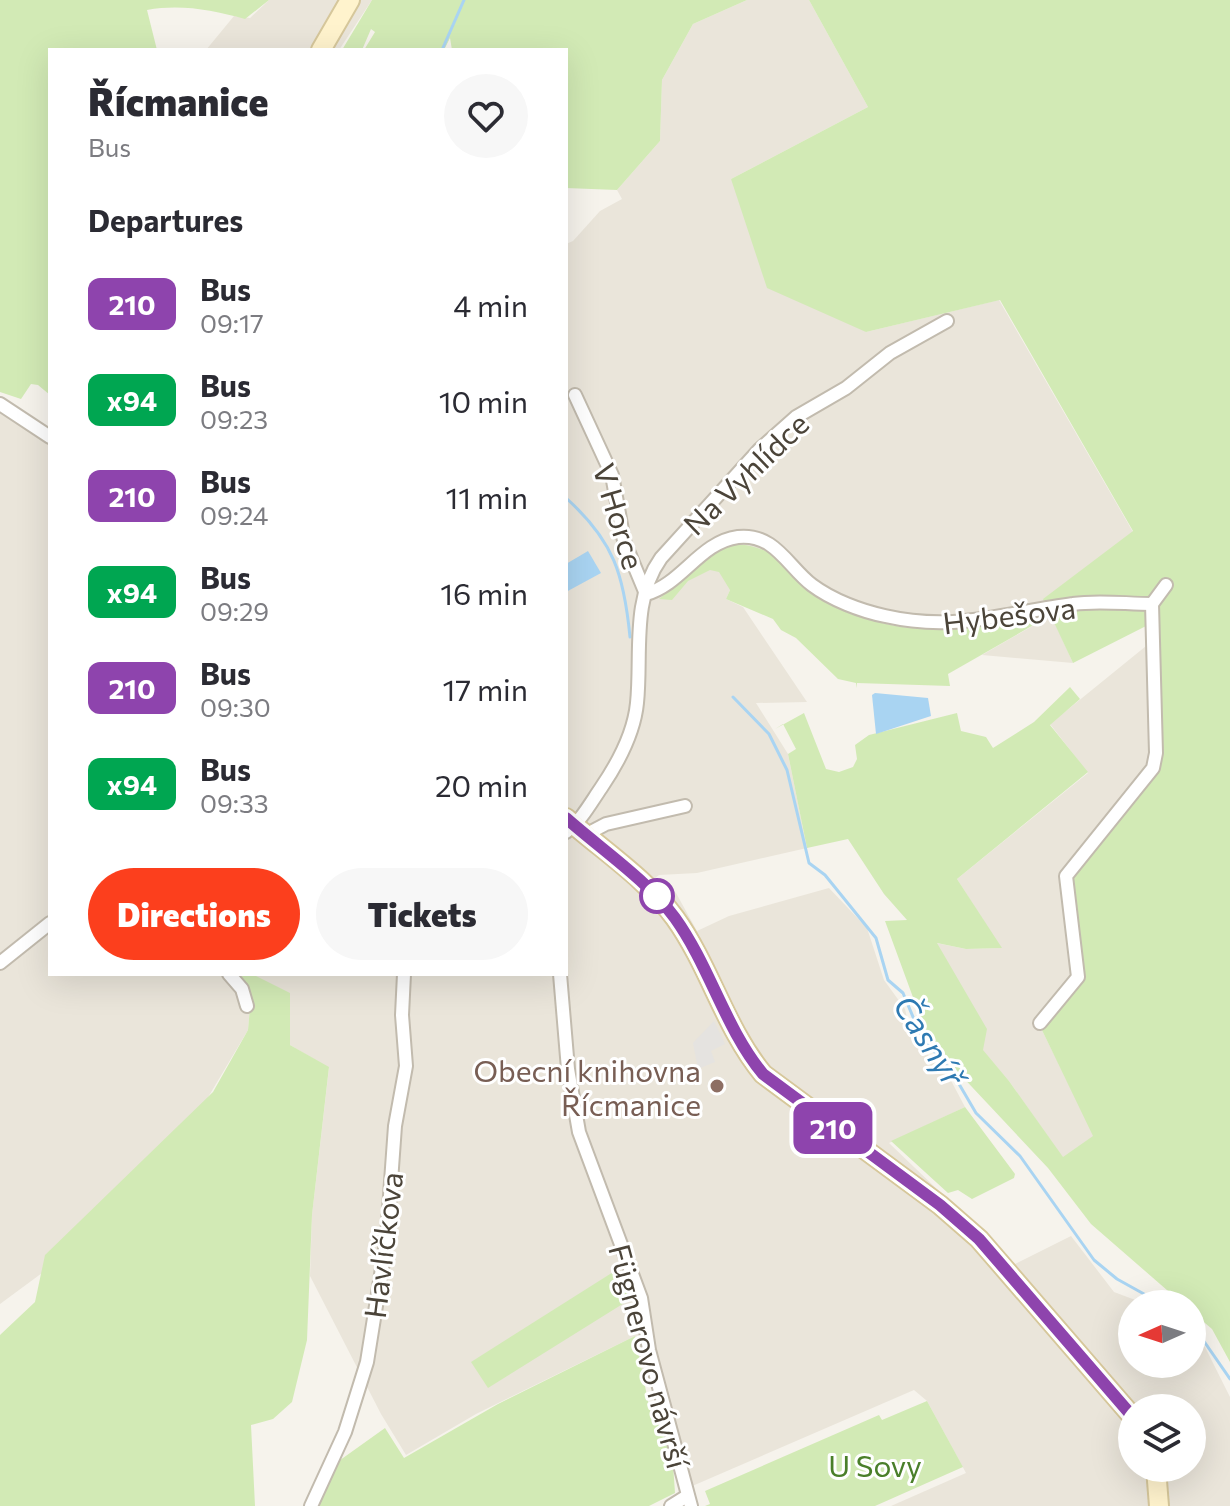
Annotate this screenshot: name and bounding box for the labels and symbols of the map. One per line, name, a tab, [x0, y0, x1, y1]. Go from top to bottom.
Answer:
street label: Na Vyhlídce	[675, 404, 815, 542]
street label: V Horce	[586, 459, 654, 573]
street label: Hybešova	[941, 588, 1077, 640]
unlabelled marker	[640, 879, 674, 913]
water label: Časnýř	[886, 987, 976, 1096]
place label: Obecní knihovna Řícmanice	[473, 1051, 701, 1122]
marker: Obecní knihovna Řícmanice	[708, 1077, 726, 1095]
line badge: 210	[787, 1102, 879, 1154]
street label: Havlíčkova	[355, 1170, 409, 1320]
street label: Fügnerovo návrší	[602, 1240, 698, 1474]
north arrow	[1118, 1290, 1206, 1378]
park label: U Sovy	[828, 1446, 922, 1483]

